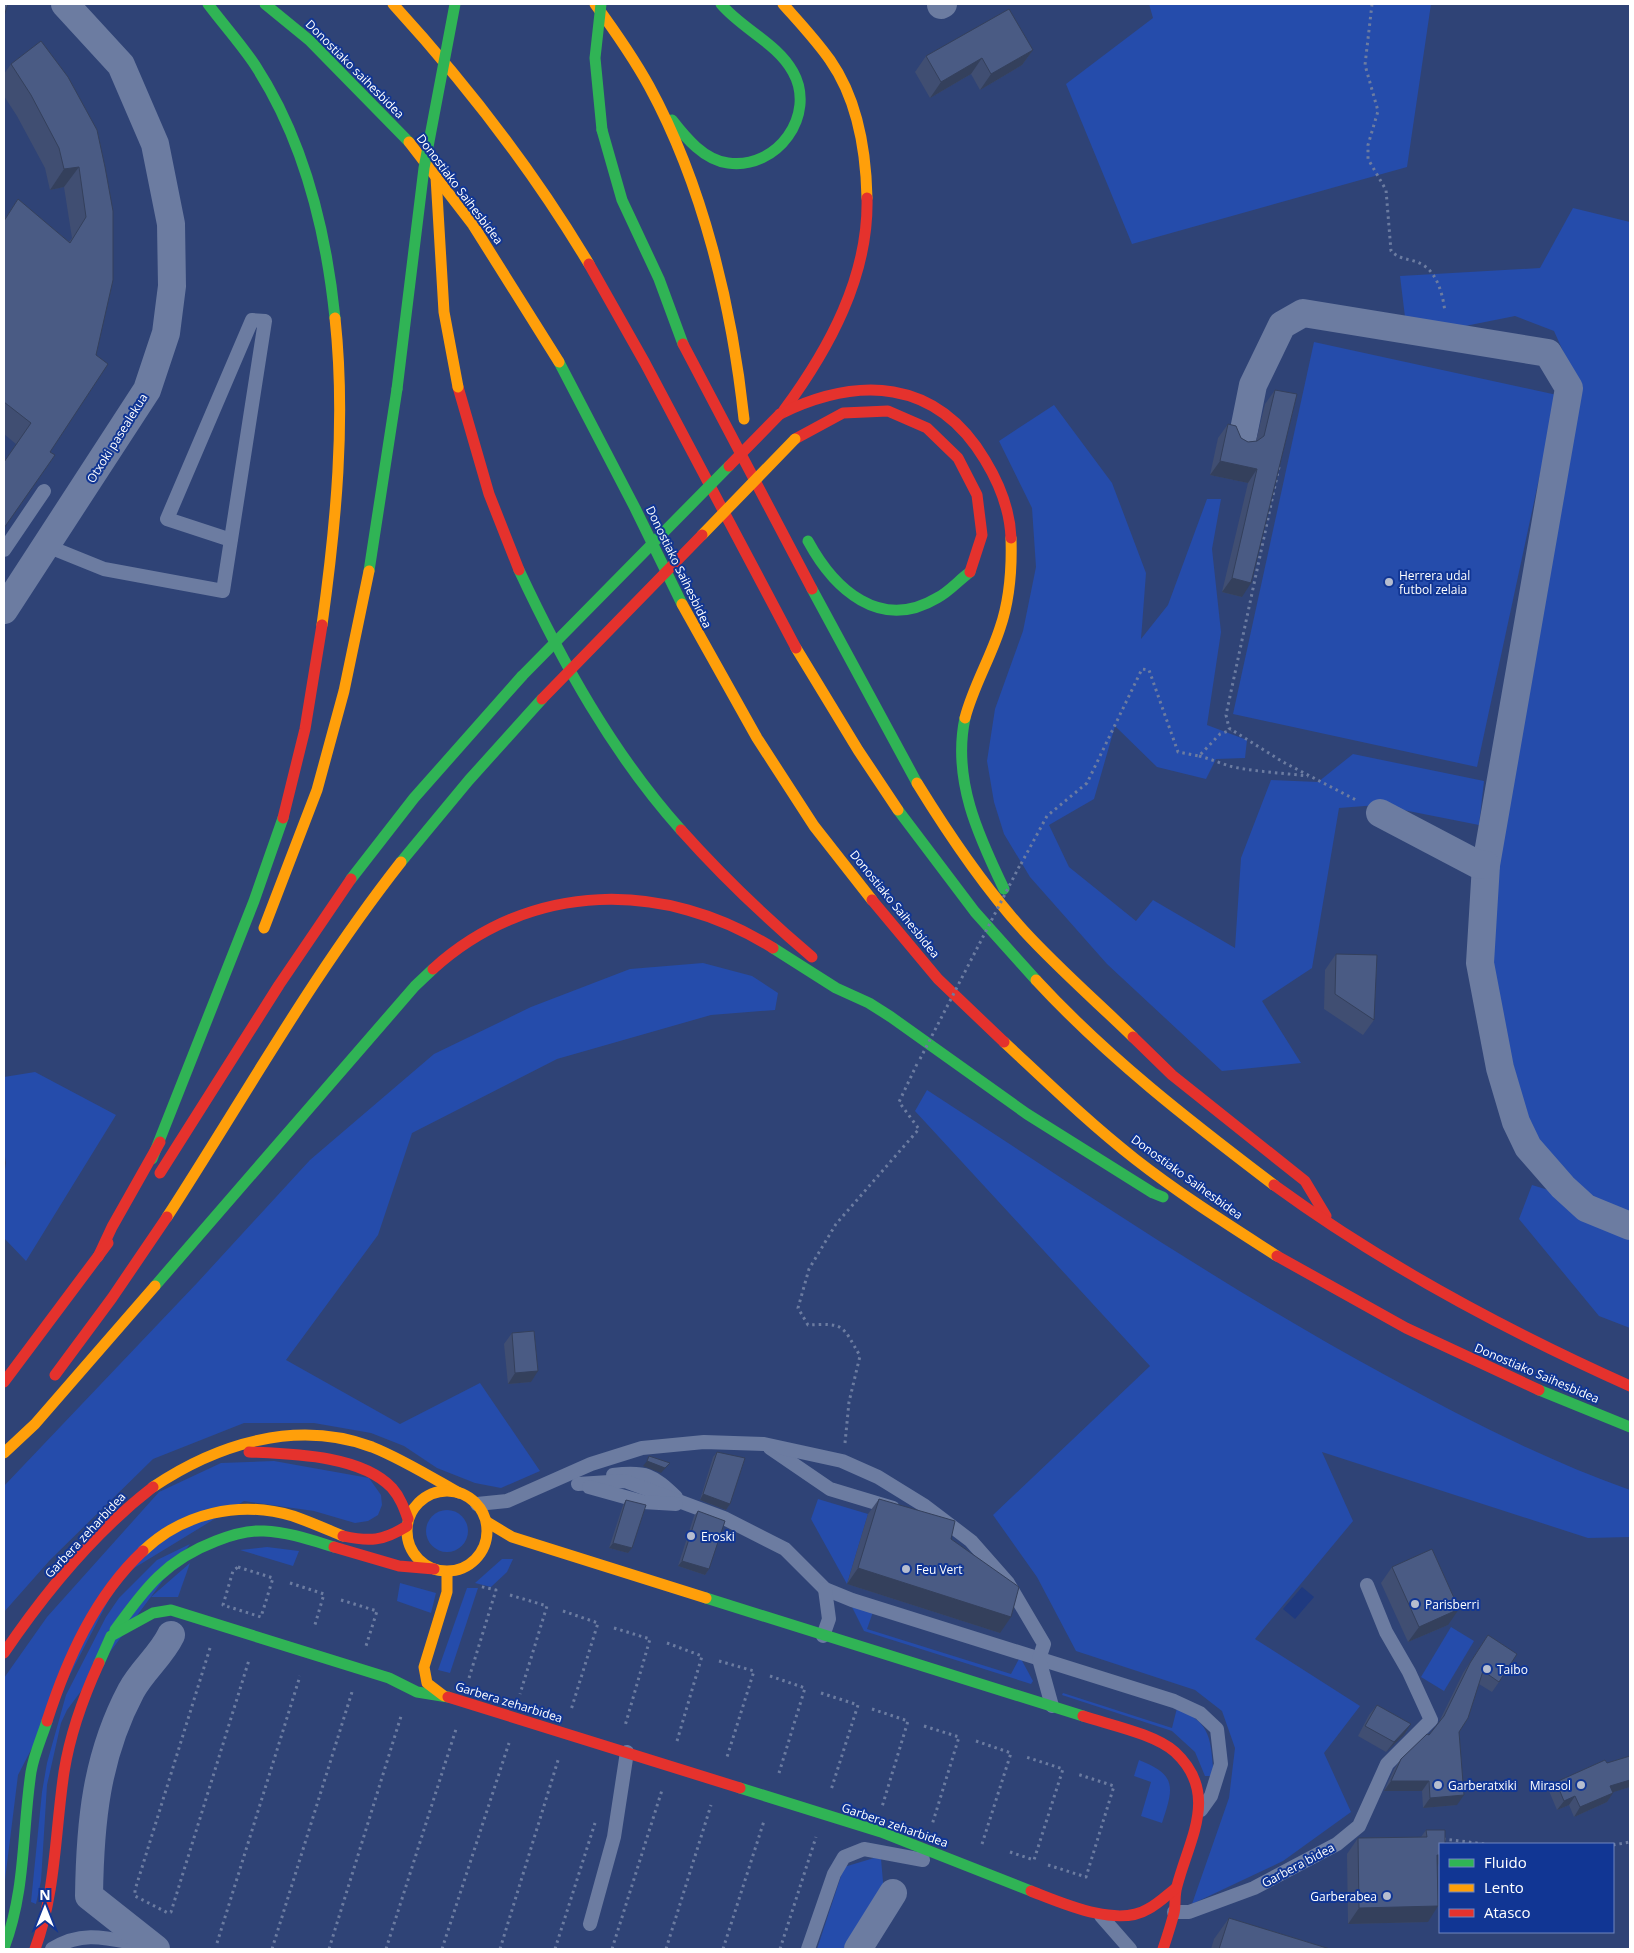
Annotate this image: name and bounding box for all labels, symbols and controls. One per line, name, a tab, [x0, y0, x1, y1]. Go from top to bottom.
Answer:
street label: Donostiako saihesbidea	[302, 16, 408, 122]
street label: Donostiako Saihesbidea	[413, 130, 507, 248]
street label: Otxoki pasealekua	[83, 390, 151, 486]
street label: Donostiako Saihesbidea	[642, 503, 716, 631]
place label: Herrera udal futbol zelaia	[1399, 567, 1470, 598]
marker: Herrera udal futbol zelaia	[1383, 576, 1395, 588]
street label: Donostiako Saihesbidea	[846, 847, 944, 961]
street label: Donostiako Saihesbidea	[1128, 1131, 1246, 1223]
street label: Donostiako Saihesbidea	[1472, 1339, 1602, 1407]
street label: Garbera zeharbidea	[41, 1488, 129, 1582]
place label: Eroski	[701, 1528, 735, 1545]
marker: Eroski	[685, 1530, 697, 1542]
place label: Feu Vert	[916, 1561, 962, 1578]
marker: Feu Vert	[900, 1563, 912, 1575]
place label: Parisberri	[1425, 1596, 1479, 1613]
marker: Parisberri	[1409, 1598, 1421, 1610]
place label: Taibo	[1497, 1661, 1528, 1678]
marker: Taibo	[1481, 1663, 1493, 1675]
street label: Garbera zeharbidea	[453, 1678, 565, 1726]
place label: Garberatxiki	[1448, 1777, 1517, 1794]
place label: Mirasol	[1530, 1777, 1571, 1794]
marker: Garberatxiki	[1432, 1779, 1444, 1791]
marker: Mirasol	[1575, 1779, 1587, 1791]
street label: Garbera zeharbidea	[840, 1799, 950, 1851]
street label: Garbera bidea	[1259, 1839, 1337, 1891]
legend	[1439, 1843, 1614, 1933]
text: Fluido	[1484, 1852, 1527, 1872]
text: Lento	[1484, 1877, 1524, 1897]
north arrow	[20, 1883, 70, 1933]
text: N	[39, 1885, 51, 1904]
place label: Garberabea	[1310, 1888, 1377, 1905]
marker: Garberabea	[1381, 1890, 1393, 1902]
text: Atasco	[1484, 1902, 1531, 1922]

